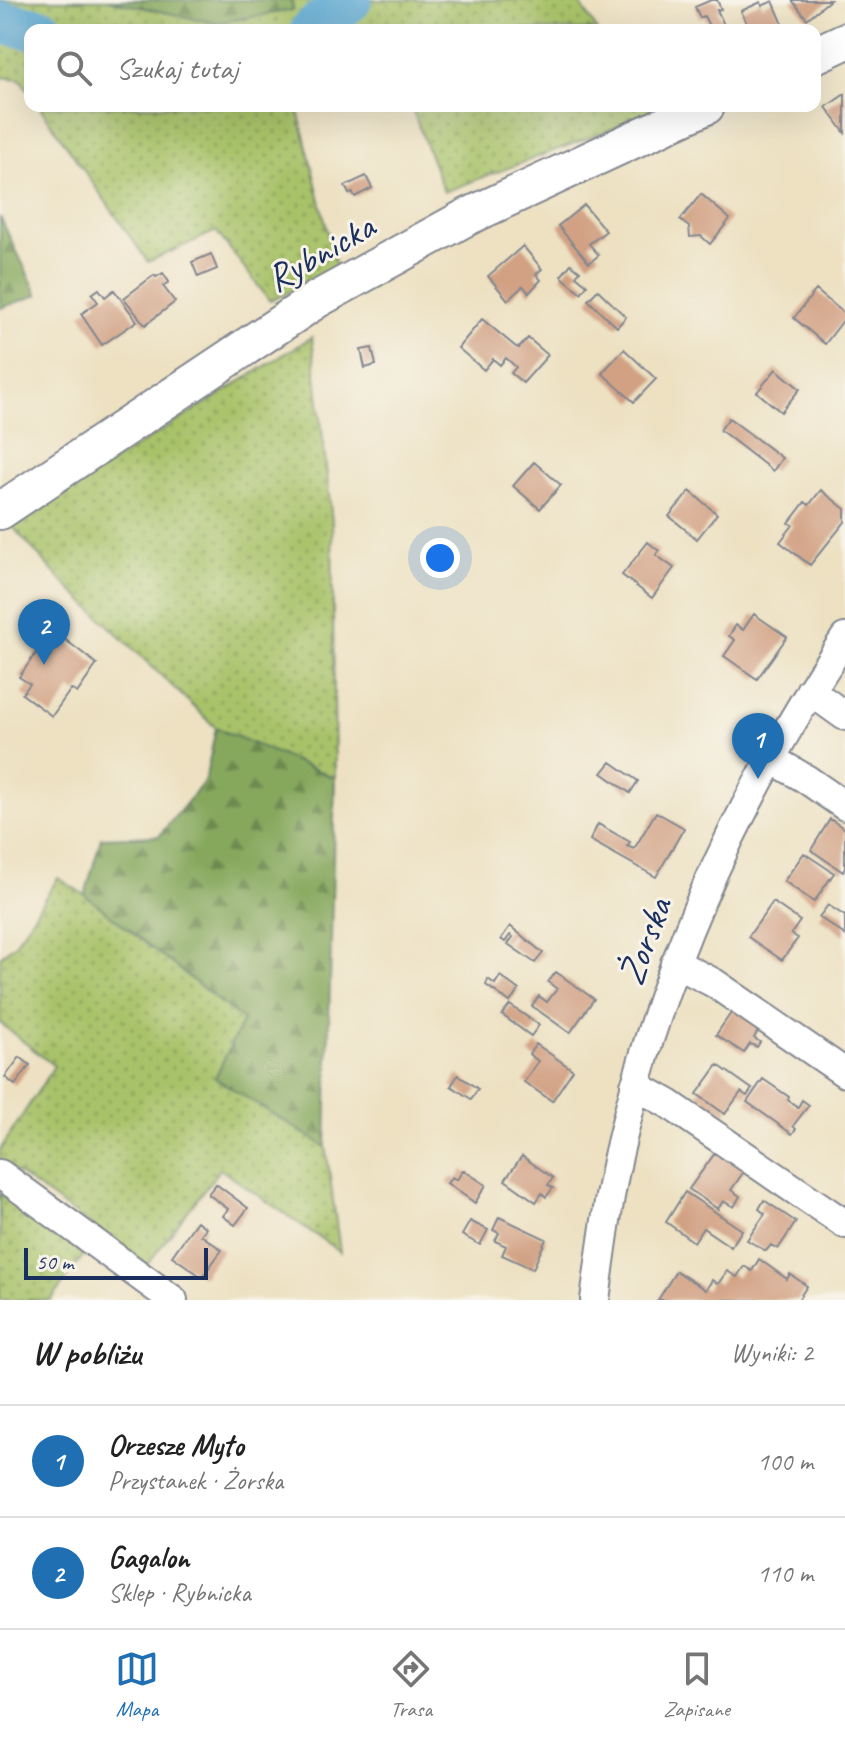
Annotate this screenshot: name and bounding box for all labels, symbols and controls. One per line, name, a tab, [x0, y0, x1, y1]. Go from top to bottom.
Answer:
search box	[24, 24, 821, 112]
icon: search	[52, 46, 96, 90]
text: Szukaj tutaj	[116, 49, 238, 87]
street label: Rybnicka	[258, 201, 385, 302]
your location	[420, 538, 460, 578]
pin: 2	[18, 599, 70, 665]
pin: 1	[732, 713, 784, 779]
street label: Żorska	[607, 889, 683, 991]
scale bar	[24, 1244, 208, 1280]
text: 50 m	[36, 1248, 73, 1276]
text: W pobliżu	[32, 1331, 141, 1374]
text: Wyniki: 2	[731, 1336, 813, 1369]
text: Orzesze Myto	[108, 1426, 244, 1464]
text: 1	[52, 1445, 64, 1478]
text: 100 m	[757, 1445, 813, 1478]
text: Przystanek · Żorska	[108, 1464, 283, 1497]
text: Gagalon	[108, 1538, 189, 1576]
text: 2	[52, 1557, 64, 1590]
text: 110 m	[757, 1557, 813, 1590]
text: Sklep · Rybnicka	[108, 1576, 251, 1609]
tab: Mapa	[115, 1647, 159, 1723]
tab: Trasa	[389, 1647, 433, 1723]
tab: Zapisane	[663, 1647, 730, 1723]

